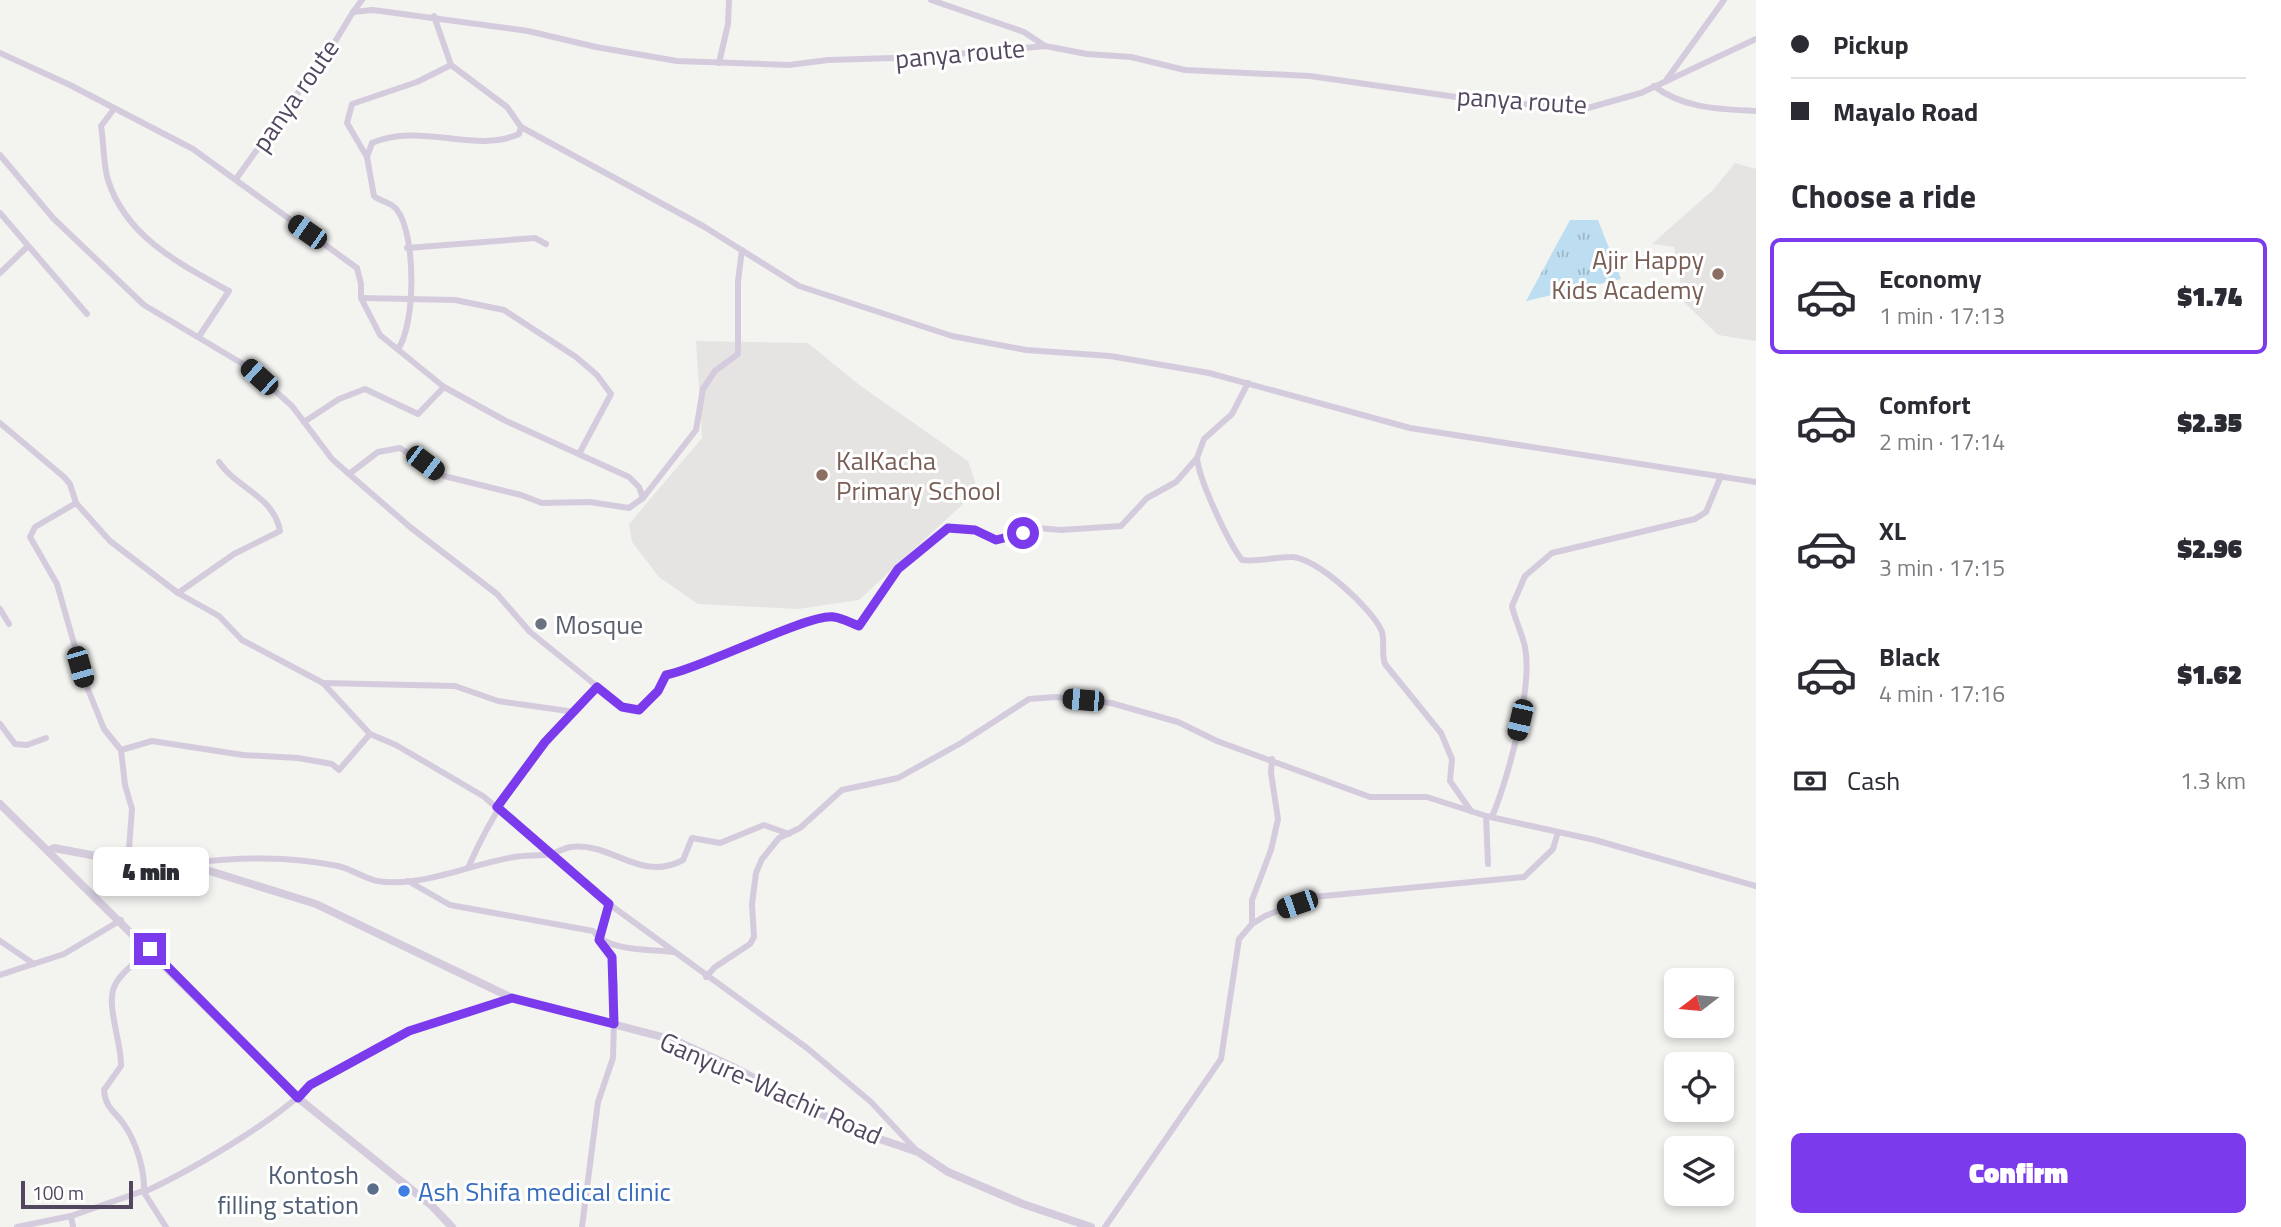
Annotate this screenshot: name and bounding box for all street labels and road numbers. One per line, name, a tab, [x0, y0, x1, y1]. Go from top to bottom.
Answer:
street label: panya route	[893, 28, 1027, 78]
street label: panya route	[242, 31, 348, 159]
street label: panya route	[1456, 76, 1588, 124]
street label: Ganyure-Wachir Road	[654, 1021, 888, 1155]

